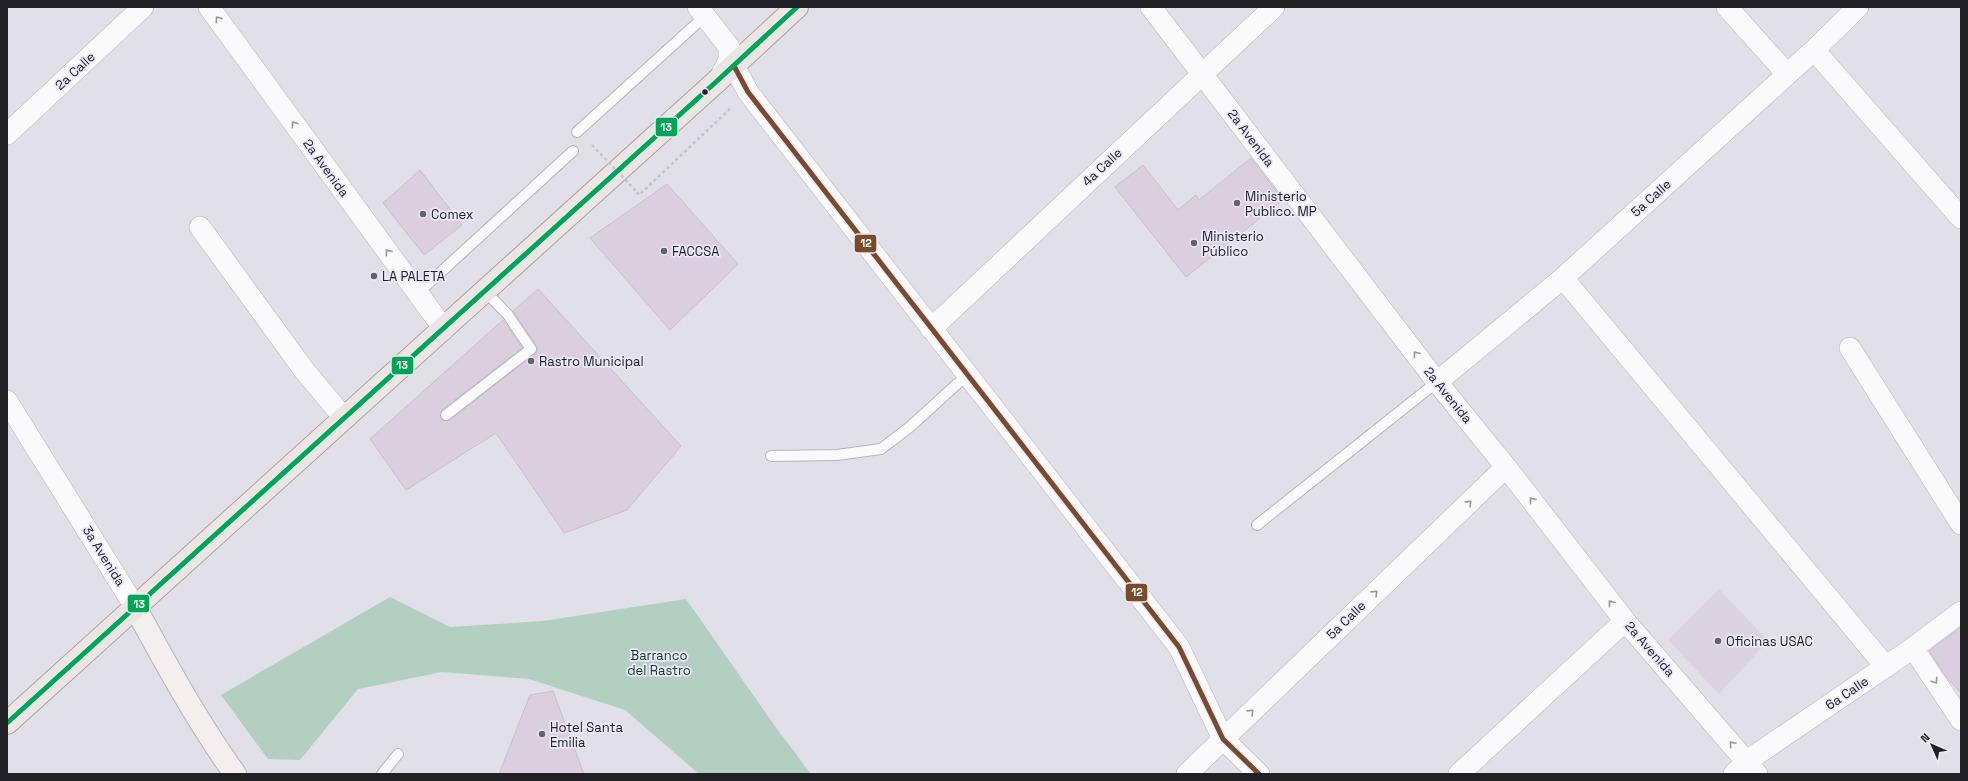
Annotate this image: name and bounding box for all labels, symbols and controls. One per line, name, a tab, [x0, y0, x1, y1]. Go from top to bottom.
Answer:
one-way arrow	[216, 17, 223, 24]
street label: 2a Calle	[51, 48, 99, 94]
unlabelled marker	[700, 87, 710, 97]
street label: 2a Avenida	[1224, 106, 1279, 171]
line badge: 13	[655, 117, 678, 137]
text: 13	[660, 120, 672, 134]
one-way arrow	[292, 122, 299, 129]
street label: 2a Avenida	[299, 136, 353, 201]
street label: 4a Calle	[1078, 144, 1126, 190]
street label: 5a Calle	[1627, 175, 1675, 221]
place label: Ministerio Publico. MP	[1245, 188, 1317, 220]
marker: Ministerio Publico. MP	[1232, 198, 1242, 208]
place label: Comex	[431, 206, 474, 223]
marker: Comex	[418, 209, 428, 219]
place label: Ministerio Público	[1202, 228, 1264, 260]
line badge: 12	[854, 234, 877, 253]
text: 12	[860, 236, 872, 250]
marker: Ministerio Público	[1189, 238, 1199, 248]
place label: FACCSA	[672, 243, 719, 260]
marker: FACCSA	[659, 246, 669, 256]
one-way arrow	[385, 249, 393, 256]
place label: LA PALETA	[382, 268, 445, 285]
marker: LA PALETA	[369, 271, 379, 281]
one-way arrow	[1413, 352, 1420, 359]
place label: Rastro Municipal	[539, 353, 644, 370]
line badge: 13	[391, 356, 414, 375]
marker: Rastro Municipal	[526, 356, 536, 366]
text: 13	[396, 358, 408, 372]
street label: 2a Avenida	[1420, 363, 1476, 427]
one-way arrow	[1530, 497, 1537, 504]
one-way arrow	[1464, 500, 1472, 508]
street label: 3a Avenida	[79, 523, 129, 590]
line badge: 12	[1125, 583, 1148, 602]
text: 12	[1131, 585, 1143, 599]
one-way arrow	[1370, 590, 1378, 598]
line badge: 13	[127, 594, 150, 613]
text: 13	[133, 597, 145, 611]
street label: 5a Calle	[1323, 597, 1369, 643]
one-way arrow	[1609, 600, 1616, 607]
street label: 2a Avenida	[1621, 618, 1679, 681]
place label: Oficinas USAC	[1726, 633, 1813, 650]
marker: Oficinas USAC	[1713, 636, 1723, 646]
park label: Barranco del Rastro	[627, 647, 691, 679]
street label: 6a Calle	[1822, 672, 1872, 714]
one-way arrow	[1930, 676, 1937, 683]
one-way arrow	[1246, 709, 1254, 717]
place label: Hotel Santa Emilia	[550, 719, 623, 751]
north arrow	[1912, 725, 1952, 765]
marker: Hotel Santa Emilia	[537, 729, 547, 739]
text: N	[1917, 730, 1932, 745]
one-way arrow	[1730, 741, 1737, 749]

